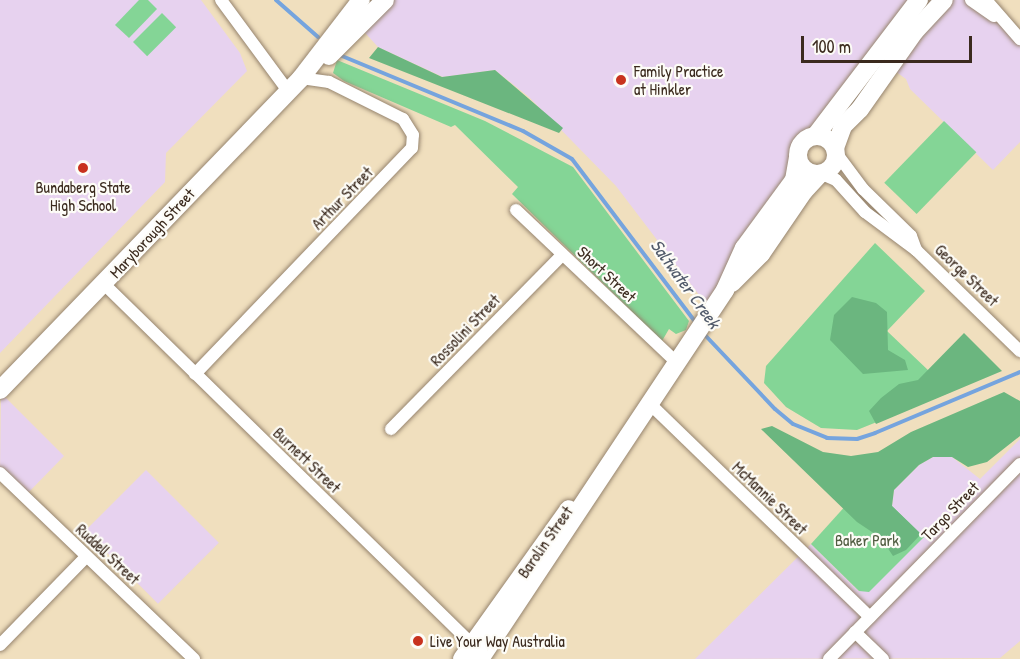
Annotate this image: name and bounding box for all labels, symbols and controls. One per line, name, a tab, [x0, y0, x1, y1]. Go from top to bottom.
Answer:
scale bar	[804, 24, 975, 62]
text: 100 m	[812, 34, 851, 59]
place label: Family Practice at Hinkler	[634, 61, 723, 99]
marker: Family Practice at Hinkler	[612, 71, 630, 89]
marker: Bundaberg State High School	[76, 161, 90, 175]
street label: Arthur Street	[307, 163, 377, 233]
place label: Bundaberg State High School	[35, 177, 131, 215]
street label: Maryborough Street	[106, 184, 198, 282]
water label: Saltwater Creek	[645, 235, 725, 333]
street label: George Street	[931, 240, 1003, 310]
street label: Short Street	[574, 242, 640, 306]
street label: Rossolini Street	[426, 290, 504, 370]
street label: Burnett Street	[269, 423, 345, 497]
street label: McMannie Street	[728, 457, 812, 539]
street label: Targo Street	[917, 478, 983, 544]
street label: Barolin Street	[513, 503, 577, 581]
street label: Ruddell Street	[72, 520, 144, 588]
park label: Baker Park	[835, 530, 899, 550]
place label: Live Your Way Australia	[430, 631, 565, 651]
marker: Live Your Way Australia	[411, 634, 425, 648]

